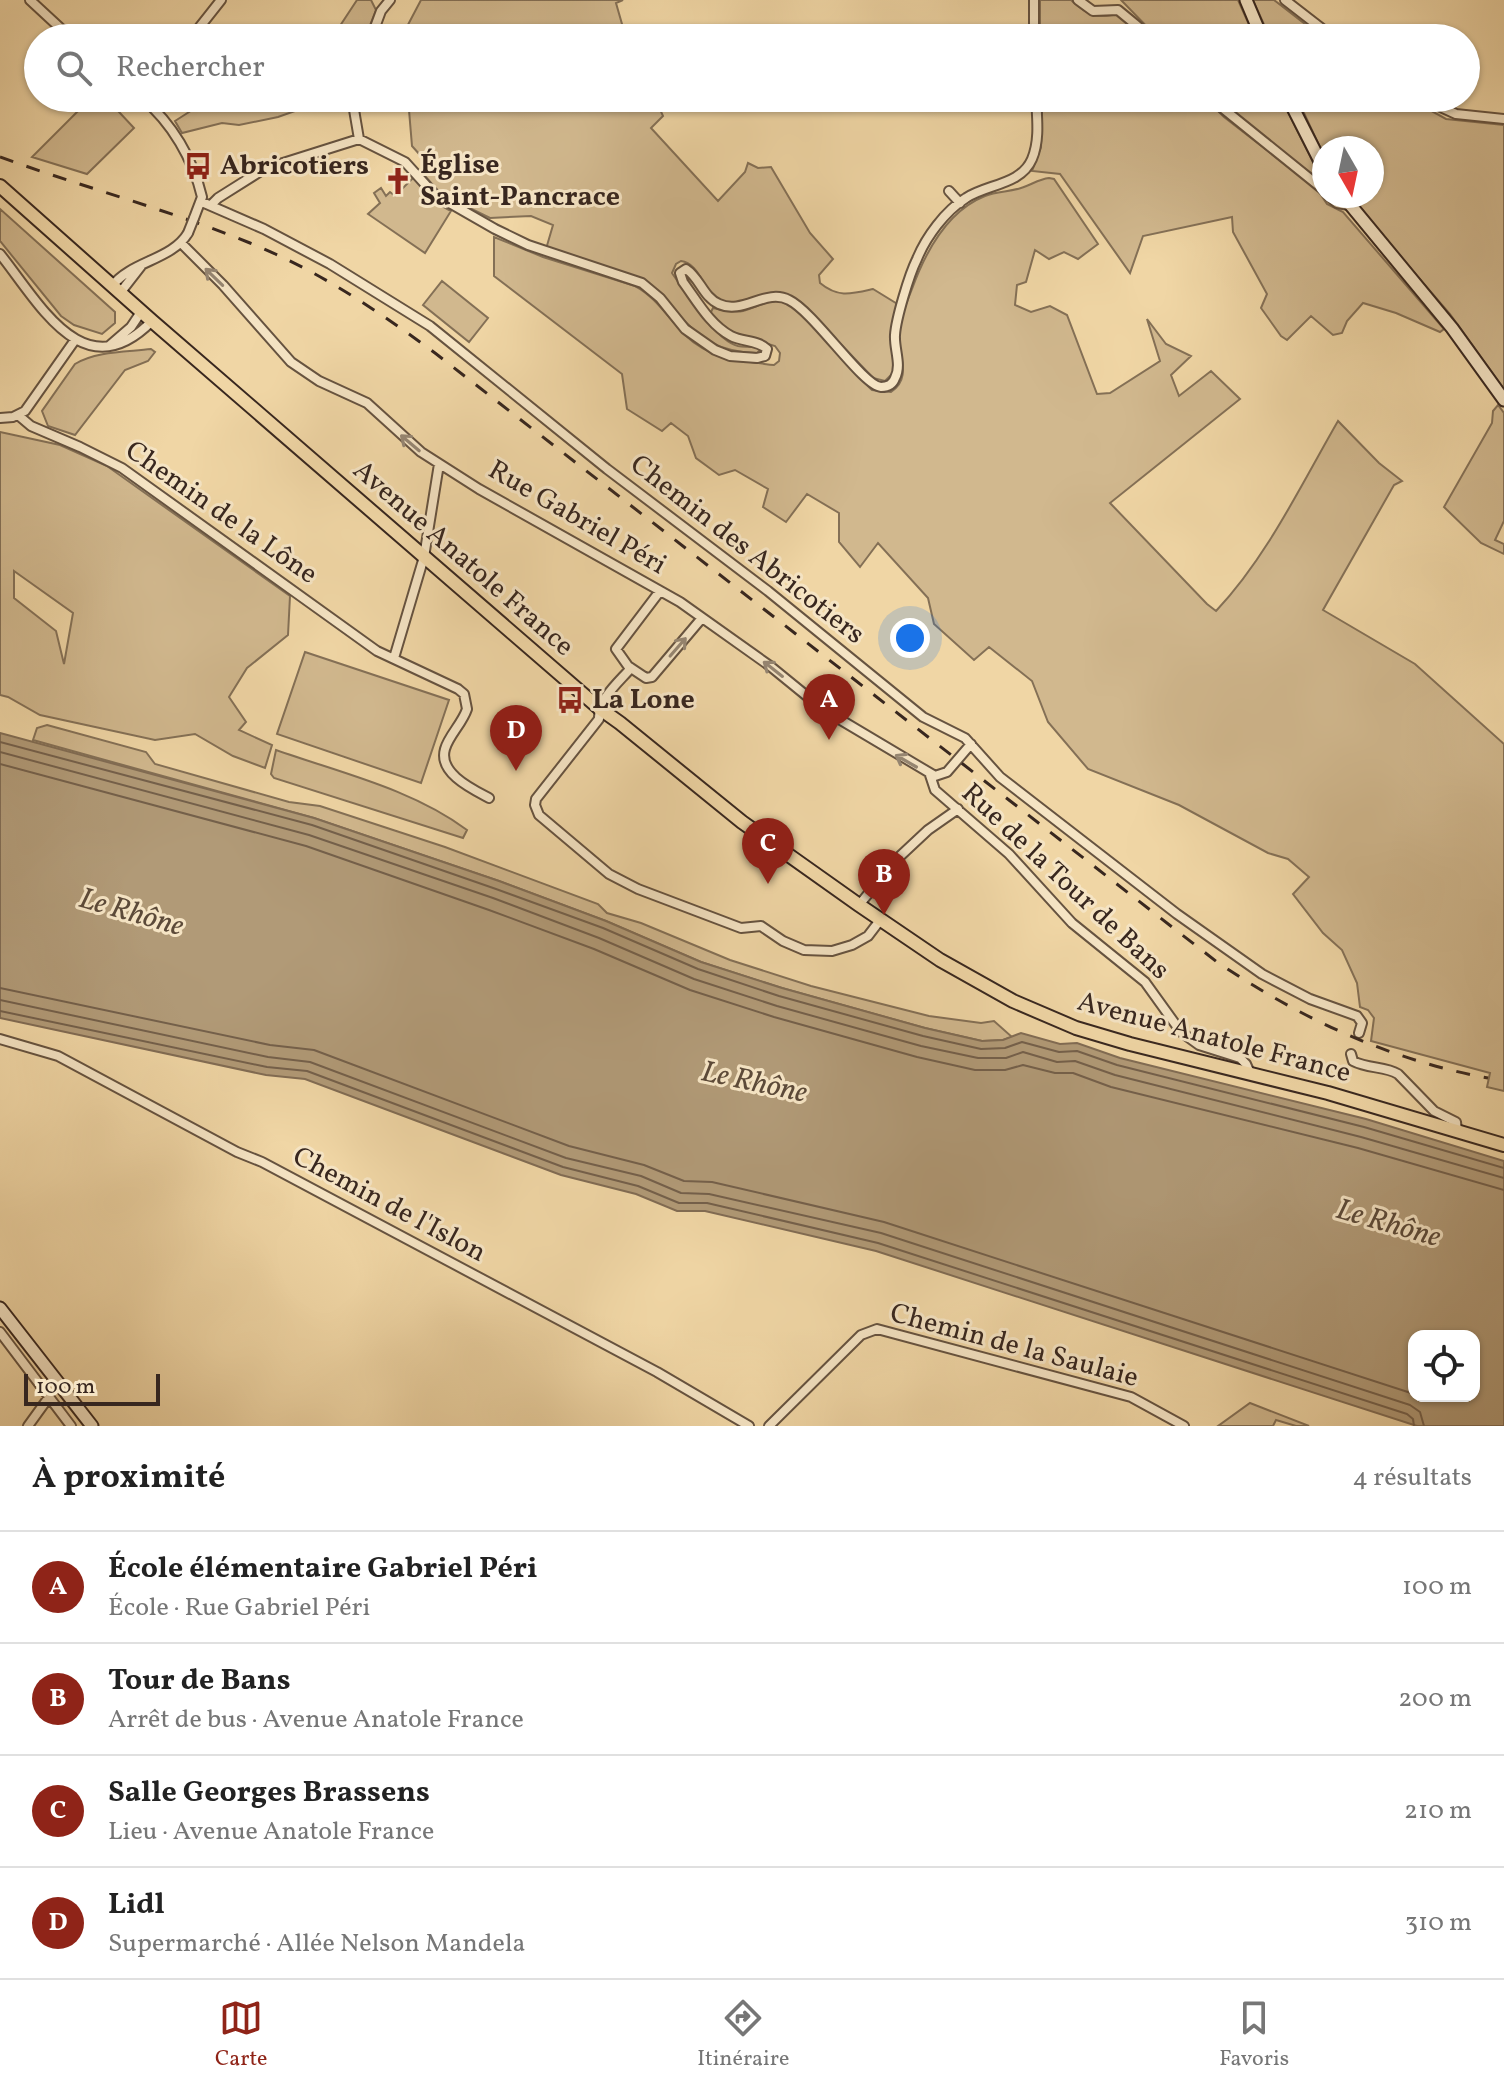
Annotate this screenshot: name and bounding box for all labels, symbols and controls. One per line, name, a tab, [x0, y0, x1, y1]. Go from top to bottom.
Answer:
search box	[24, 24, 1480, 112]
icon: search	[52, 46, 96, 90]
text: Rechercher	[116, 47, 265, 89]
north arrow	[1312, 136, 1384, 208]
place label: Église Saint-Pancrace	[420, 146, 620, 217]
place label: Abricotiers	[220, 147, 369, 186]
bus stop icon: Abricotiers	[183, 151, 213, 181]
church icon: Église Saint-Pancrace	[383, 166, 413, 196]
one-way arrow	[204, 267, 224, 286]
street label: Chemin de la Lône	[117, 432, 325, 594]
one-way arrow	[400, 434, 420, 452]
street label: Chemin des Abricotiers	[621, 446, 873, 654]
street label: Rue Gabriel Péri	[481, 451, 673, 585]
street label: Avenue Anatole France	[344, 452, 582, 666]
your location	[890, 618, 930, 658]
one-way arrow	[669, 637, 687, 658]
one-way arrow	[763, 660, 784, 677]
pin: A	[803, 674, 855, 740]
place label: La Lone	[592, 681, 695, 720]
bus stop icon: La Lone	[555, 685, 585, 715]
pin: D	[490, 705, 542, 771]
one-way arrow	[895, 753, 918, 769]
street label: Rue de la Tour de Bans	[952, 775, 1178, 989]
pin: C	[742, 818, 794, 884]
pin: B	[858, 849, 910, 915]
water label: Le Rhône	[74, 878, 188, 948]
street label: Avenue Anatole France	[1073, 983, 1355, 1093]
water label: Le Rhône	[697, 1051, 811, 1115]
street label: Chemin de l'Islon	[285, 1138, 493, 1272]
water label: Le Rhône	[1331, 1189, 1445, 1259]
street label: Chemin de la Saulaie	[886, 1294, 1142, 1398]
map controls	[1408, 1330, 1480, 1402]
button: locate	[1408, 1330, 1480, 1402]
scale bar	[24, 1370, 160, 1406]
text: 100 m	[36, 1372, 95, 1403]
text: À proximité	[32, 1455, 225, 1502]
text: 4 résultats	[1353, 1460, 1472, 1496]
text: École élémentaire Gabriel Péri	[108, 1548, 538, 1590]
text: A	[49, 1569, 67, 1605]
text: 100 m	[1402, 1569, 1472, 1605]
text: École · Rue Gabriel Péri	[108, 1590, 370, 1626]
text: Tour de Bans	[108, 1660, 291, 1702]
text: B	[49, 1681, 67, 1717]
text: 200 m	[1398, 1681, 1472, 1717]
text: Arrêt de bus · Avenue Anatole France	[108, 1702, 524, 1738]
text: Salle Georges Brassens	[108, 1772, 430, 1814]
text: C	[50, 1793, 66, 1829]
text: 210 m	[1404, 1793, 1472, 1829]
text: Lieu · Avenue Anatole France	[108, 1814, 434, 1850]
text: Lidl	[108, 1884, 165, 1926]
text: D	[48, 1905, 68, 1941]
text: 310 m	[1405, 1905, 1472, 1941]
text: Supermarché · Allée Nelson Mandela	[108, 1926, 525, 1962]
tab: Carte	[215, 1996, 267, 2075]
tab: Itinéraire	[697, 1996, 789, 2075]
tab: Favoris	[1219, 1996, 1289, 2075]

